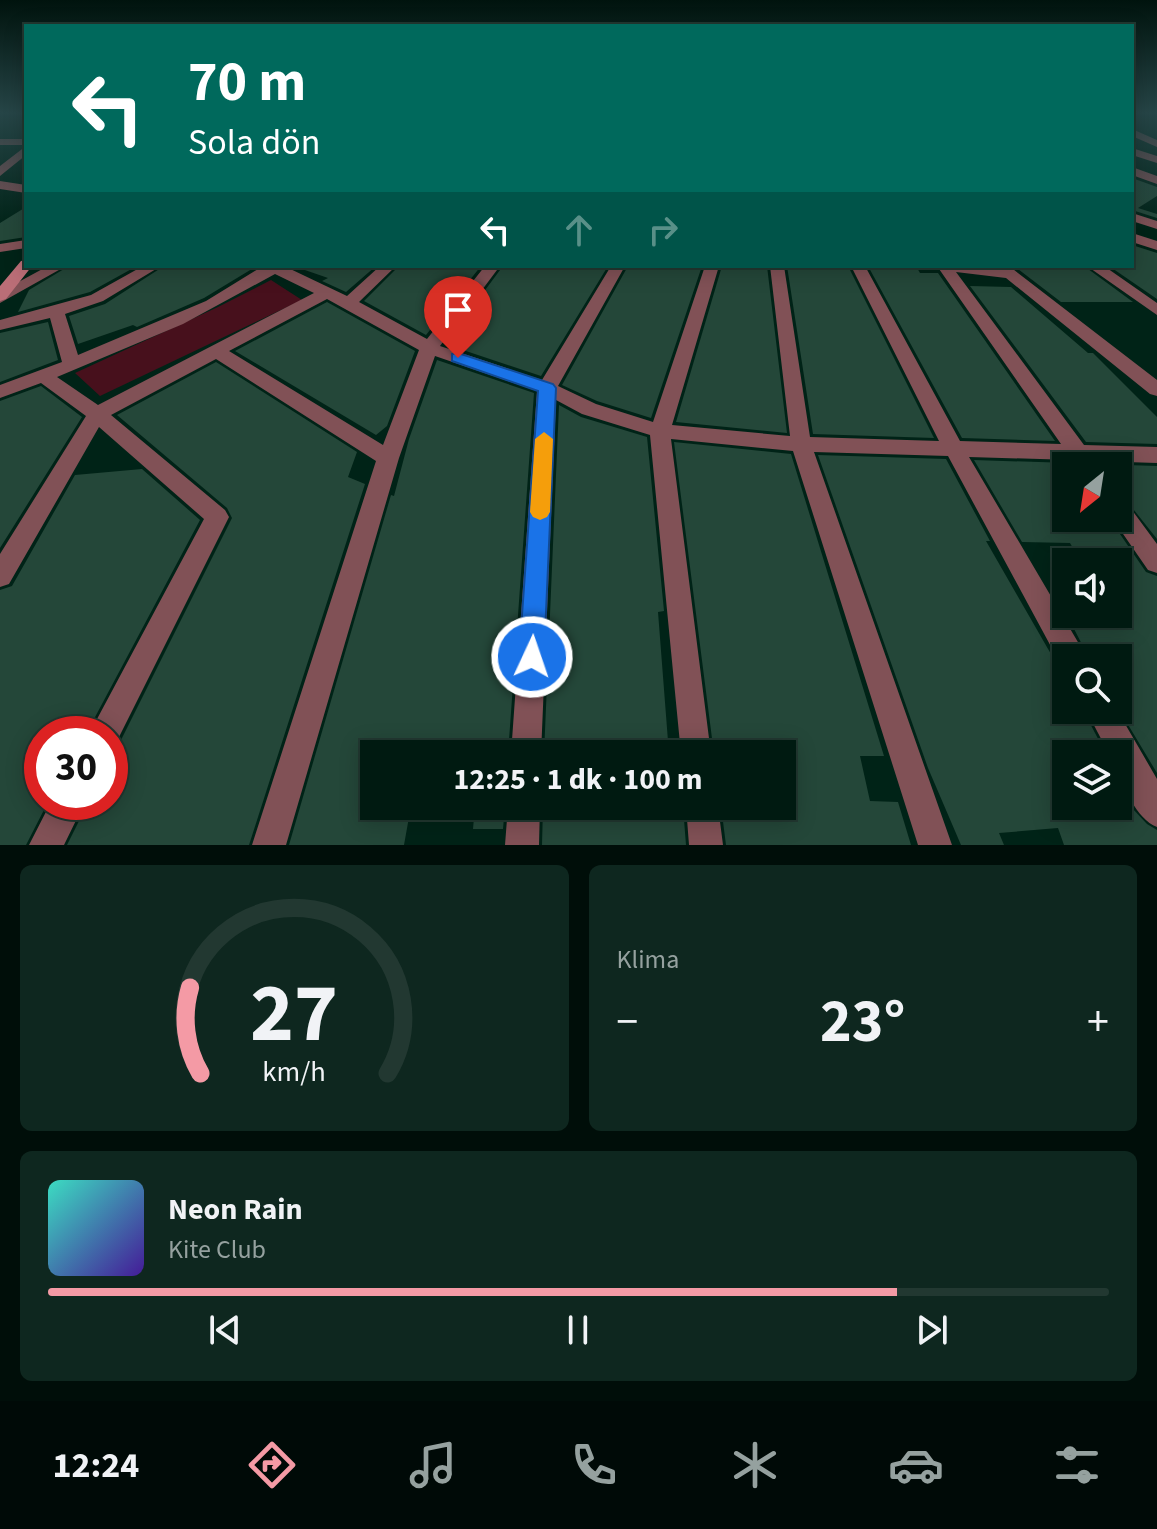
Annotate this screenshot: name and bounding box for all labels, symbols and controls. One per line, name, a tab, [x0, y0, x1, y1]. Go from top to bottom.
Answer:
text: 70 m	[188, 43, 306, 122]
icon: left	[56, 56, 160, 160]
text: Sola dön	[188, 117, 320, 168]
icon: left	[473, 208, 517, 252]
icon: ahead	[557, 208, 601, 252]
icon: right	[641, 208, 685, 252]
pin	[424, 276, 492, 358]
icon: arrive	[436, 288, 480, 332]
north arrow	[1052, 452, 1132, 532]
map controls	[1052, 452, 1132, 820]
button: sound	[1052, 548, 1132, 628]
position arrow	[490, 615, 574, 699]
button: search	[1052, 644, 1132, 724]
speed limit sign: 30	[24, 716, 128, 820]
button: layers	[1052, 740, 1132, 820]
text: 12:25 · 1 dk · 100 m	[453, 758, 703, 801]
text: Klima	[617, 941, 679, 978]
text: 27	[250, 955, 338, 1073]
text: 23°	[820, 980, 905, 1065]
text: −	[617, 991, 638, 1054]
text: +	[1087, 991, 1109, 1054]
text: km/h	[263, 1052, 326, 1092]
text: Neon Rain	[168, 1188, 303, 1231]
text: Kite Club	[168, 1231, 266, 1268]
icon: previous	[203, 1308, 247, 1352]
icon: pause	[556, 1308, 600, 1352]
icon: next	[910, 1308, 954, 1352]
icon: directions	[244, 1437, 300, 1493]
icon: music	[405, 1437, 461, 1493]
icon: phone	[566, 1437, 622, 1493]
icon: climate	[727, 1437, 783, 1493]
icon: car	[888, 1437, 944, 1493]
icon: filters	[1049, 1437, 1105, 1493]
text: 12:24	[52, 1440, 139, 1491]

